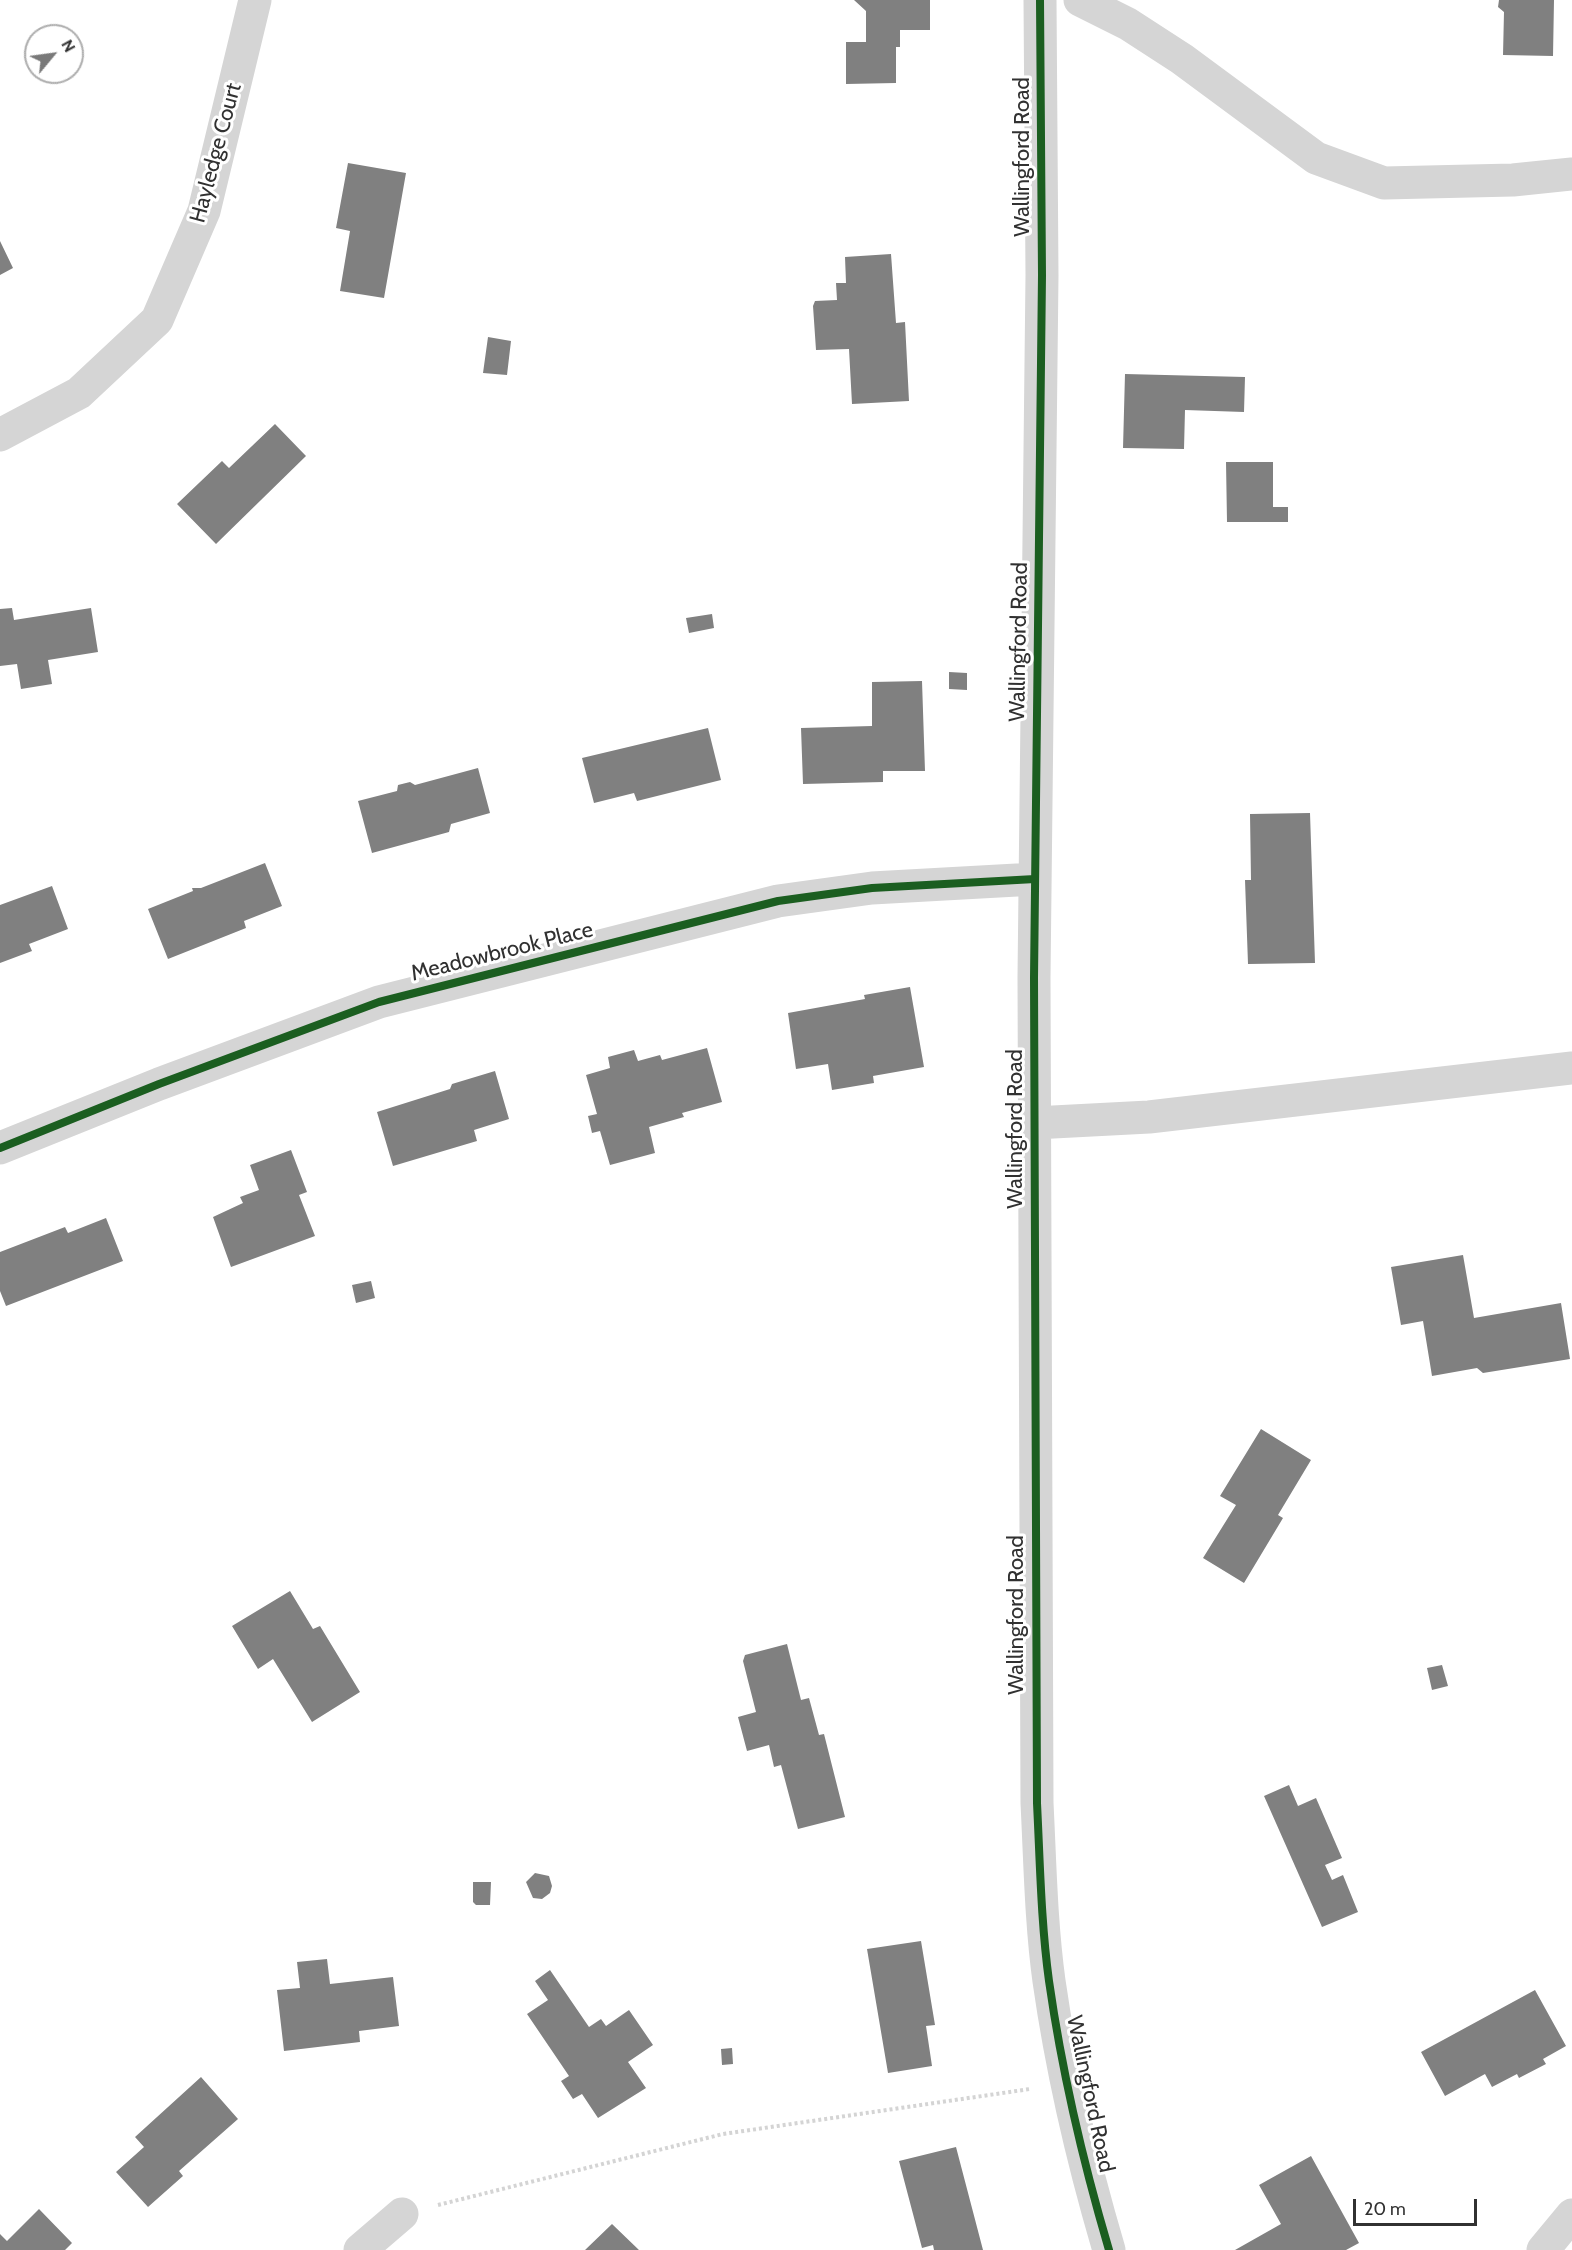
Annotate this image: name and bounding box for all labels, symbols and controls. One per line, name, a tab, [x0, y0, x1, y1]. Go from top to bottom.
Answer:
north arrow	[24, 24, 84, 84]
text: N	[57, 36, 79, 56]
street label: Wallingford Road	[1010, 77, 1036, 237]
street label: Hayledge Court	[185, 80, 247, 226]
street label: Wallingford Road	[1004, 562, 1034, 722]
street label: Meadowbrook Place	[408, 917, 596, 987]
street label: Wallingford Road	[1003, 1049, 1029, 1209]
street label: Wallingford Road	[1004, 1535, 1030, 1695]
street label: Wallingford Road	[1061, 2013, 1119, 2175]
scale bar	[1356, 2187, 1480, 2225]
text: 20 m	[1364, 2198, 1406, 2220]

